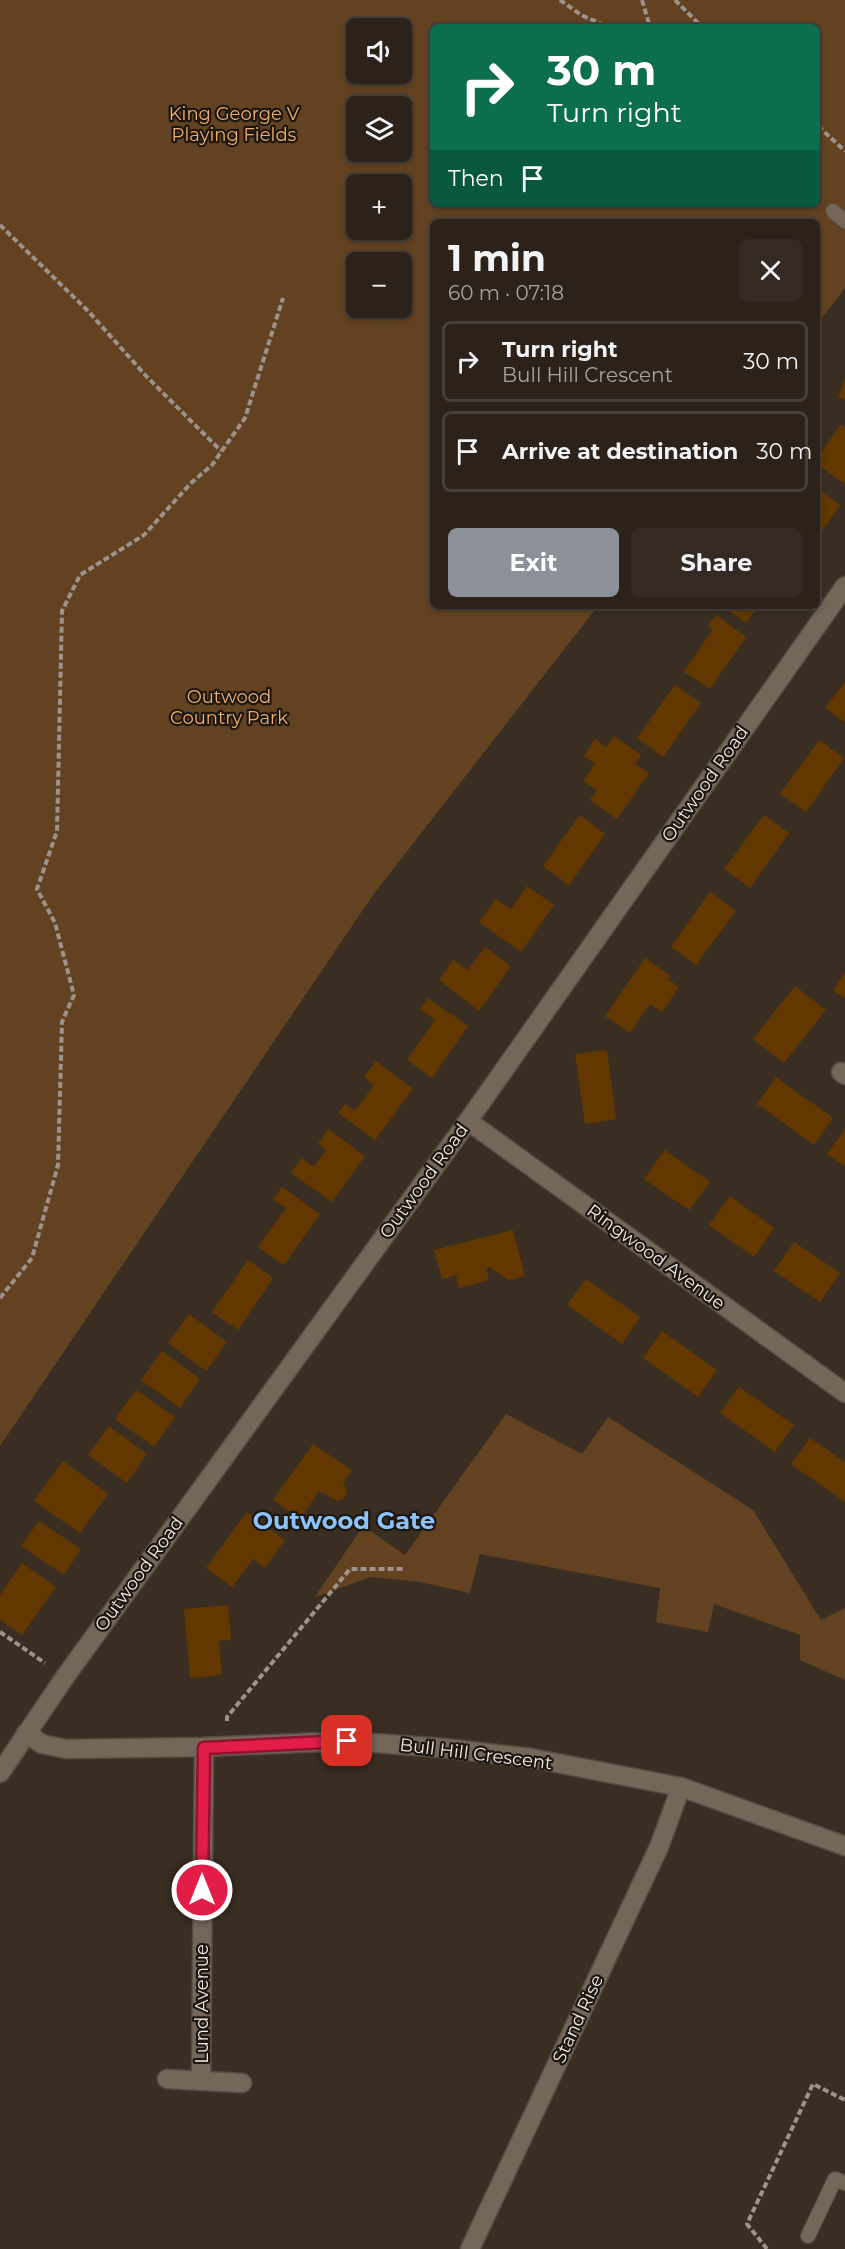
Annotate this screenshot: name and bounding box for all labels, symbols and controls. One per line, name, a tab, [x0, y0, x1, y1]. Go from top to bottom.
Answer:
map controls	[346, 18, 412, 318]
button: sound	[346, 18, 412, 84]
text: 30 m	[547, 44, 656, 96]
icon: right	[448, 48, 526, 126]
button: layers	[346, 96, 412, 162]
text: Turn right	[547, 96, 682, 129]
park label: King George V Playing Fields	[169, 103, 300, 146]
icon: arrive	[516, 162, 549, 195]
text: Then	[448, 165, 504, 192]
button: +	[346, 174, 412, 240]
text: 1 min	[448, 236, 546, 280]
button: close	[739, 239, 802, 302]
button: −	[346, 252, 412, 318]
text: 60 m · 07:18	[448, 281, 564, 305]
text: Turn right	[502, 336, 617, 363]
icon: right	[451, 345, 484, 378]
text: 30 m	[743, 348, 799, 375]
text: Bull Hill Crescent	[502, 363, 673, 387]
icon: arrive	[451, 435, 484, 468]
text: Arrive at destination	[502, 438, 738, 465]
text: 30 m	[756, 438, 812, 465]
button: Exit	[448, 528, 619, 597]
button: Share	[631, 528, 802, 597]
park label: Outwood Country Park	[170, 686, 288, 729]
street label: Outwood Road	[657, 722, 753, 846]
street label: Outwood Road	[375, 1119, 473, 1243]
street label: Ringwood Avenue	[583, 1200, 729, 1315]
district label: Outwood Gate	[253, 1506, 435, 1535]
street label: Outwood Road	[90, 1512, 188, 1636]
pin	[321, 1715, 372, 1766]
icon: arrive	[330, 1724, 363, 1757]
street label: Bull Hill Crescent	[398, 1734, 554, 1774]
position arrow	[170, 1858, 234, 1922]
street label: Lund Avenue	[191, 1944, 213, 2064]
street label: Stand Rise	[548, 1971, 608, 2067]

